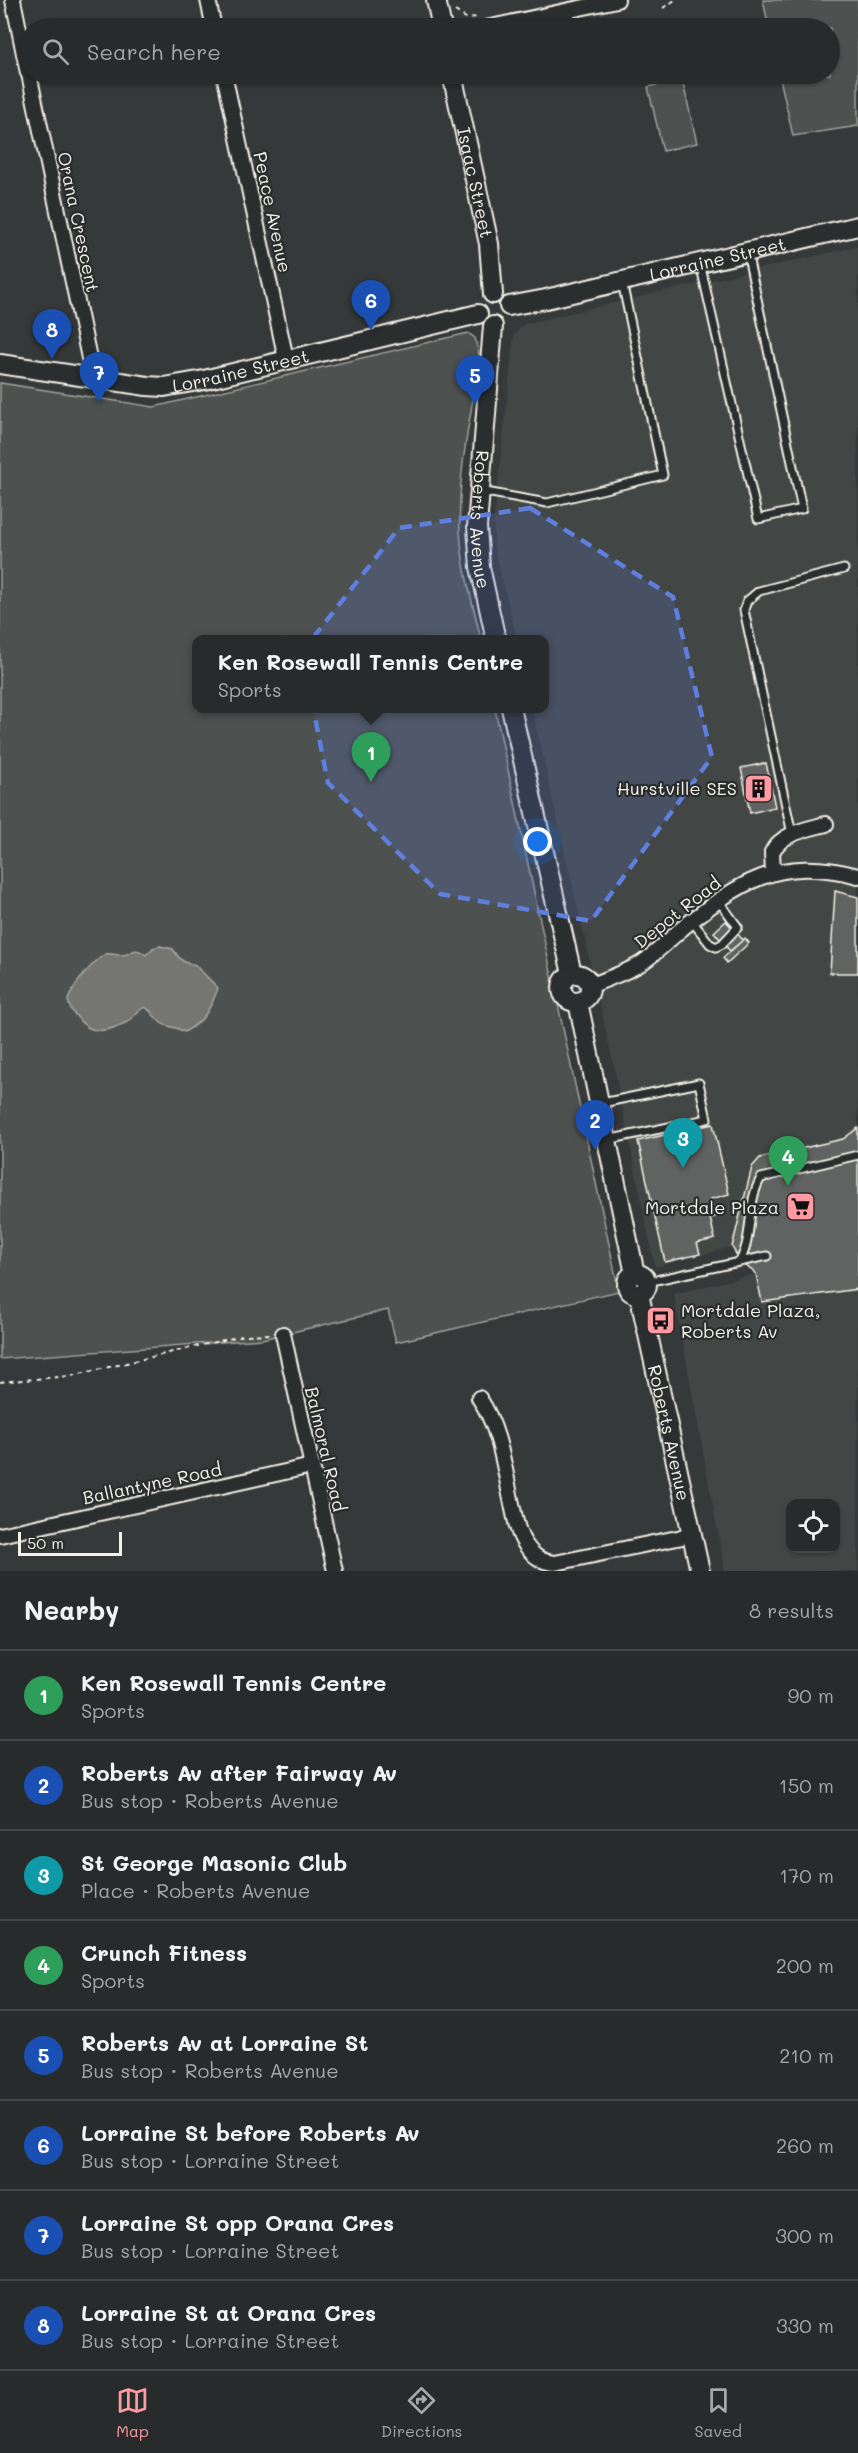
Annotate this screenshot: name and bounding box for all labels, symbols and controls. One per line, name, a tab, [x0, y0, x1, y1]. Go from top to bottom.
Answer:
search box	[18, 18, 840, 84]
icon: search	[39, 35, 72, 68]
text: Search here	[87, 37, 221, 66]
street label: Isaac Street	[452, 125, 499, 240]
street label: Peace Avenue	[248, 149, 298, 275]
street label: Orana Crescent	[52, 150, 106, 294]
street label: Lorraine Street	[647, 231, 788, 286]
pin: 6	[352, 280, 391, 330]
pin: 8	[32, 310, 72, 359]
street label: Lorraine Street	[171, 343, 311, 397]
pin: 7	[80, 352, 118, 402]
pin: 5	[456, 356, 494, 405]
street label: Roberts Avenue	[465, 449, 496, 591]
popup	[192, 635, 549, 713]
text: Ken Rosewall Tennis Centre	[218, 647, 523, 676]
text: Sports	[218, 676, 282, 702]
pin: 1	[352, 732, 391, 782]
building icon: Hurstville SES	[742, 772, 774, 804]
place label: Hurstville SES	[617, 776, 737, 800]
your location	[523, 827, 552, 856]
street label: Depot Road	[629, 871, 725, 953]
pin: 2	[576, 1100, 614, 1150]
pin: 3	[664, 1118, 702, 1168]
pin: 4	[768, 1136, 808, 1186]
supermarket icon: Mortdale Plaza	[784, 1191, 816, 1223]
place label: Mortdale Plaza	[645, 1195, 779, 1219]
place label: Mortdale Plaza, Roberts Av	[681, 1298, 820, 1343]
bus stop icon: Mortdale Plaza, Roberts Av	[644, 1304, 676, 1336]
street label: Roberts Avenue	[643, 1362, 696, 1503]
street label: Balmoral Road	[300, 1384, 352, 1514]
street label: Ballantyne Road	[80, 1457, 224, 1509]
map controls	[786, 1499, 840, 1553]
button: locate	[786, 1499, 840, 1553]
scale bar	[18, 1529, 122, 1556]
text: 50 m	[27, 1532, 64, 1553]
text: Nearby	[24, 1593, 119, 1627]
text: 8 results	[749, 1597, 834, 1623]
text: Ken Rosewall Tennis Centre	[81, 1668, 386, 1697]
text: 1	[39, 1682, 48, 1708]
text: 90 m	[788, 1682, 834, 1708]
text: Sports	[81, 1697, 145, 1723]
text: Roberts Av after Fairway Av	[81, 1758, 397, 1787]
text: 2	[38, 1772, 49, 1798]
text: 150 m	[779, 1772, 834, 1798]
text: Bus stop · Roberts Avenue	[81, 1787, 339, 1813]
text: St George Masonic Club	[81, 1848, 347, 1877]
text: 3	[38, 1862, 50, 1888]
text: 170 m	[779, 1862, 834, 1888]
text: Place · Roberts Avenue	[81, 1877, 310, 1903]
text: Crunch Fitness	[81, 1938, 247, 1967]
text: 4	[37, 1952, 50, 1978]
text: 200 m	[776, 1952, 834, 1978]
text: Sports	[81, 1967, 145, 1993]
text: Roberts Av at Lorraine St	[81, 2028, 368, 2057]
text: 5	[38, 2042, 49, 2068]
text: 210 m	[779, 2042, 834, 2068]
text: Bus stop · Roberts Avenue	[81, 2057, 339, 2083]
text: Lorraine St before Roberts Av	[81, 2118, 419, 2147]
text: 6	[37, 2132, 50, 2158]
text: 260 m	[776, 2132, 834, 2158]
text: Bus stop · Lorraine Street	[81, 2147, 339, 2173]
text: Lorraine St opp Orana Cres	[81, 2208, 394, 2237]
text: 7	[38, 2222, 49, 2248]
text: 300 m	[775, 2222, 834, 2248]
text: Bus stop · Lorraine Street	[81, 2237, 339, 2263]
text: Lorraine St at Orana Cres	[81, 2298, 376, 2327]
text: 8	[37, 2312, 50, 2338]
text: 330 m	[776, 2312, 834, 2338]
text: Bus stop · Lorraine Street	[81, 2327, 339, 2353]
tab: Map	[116, 2384, 149, 2441]
tab: Directions	[381, 2384, 462, 2441]
tab: Saved	[694, 2384, 742, 2441]

